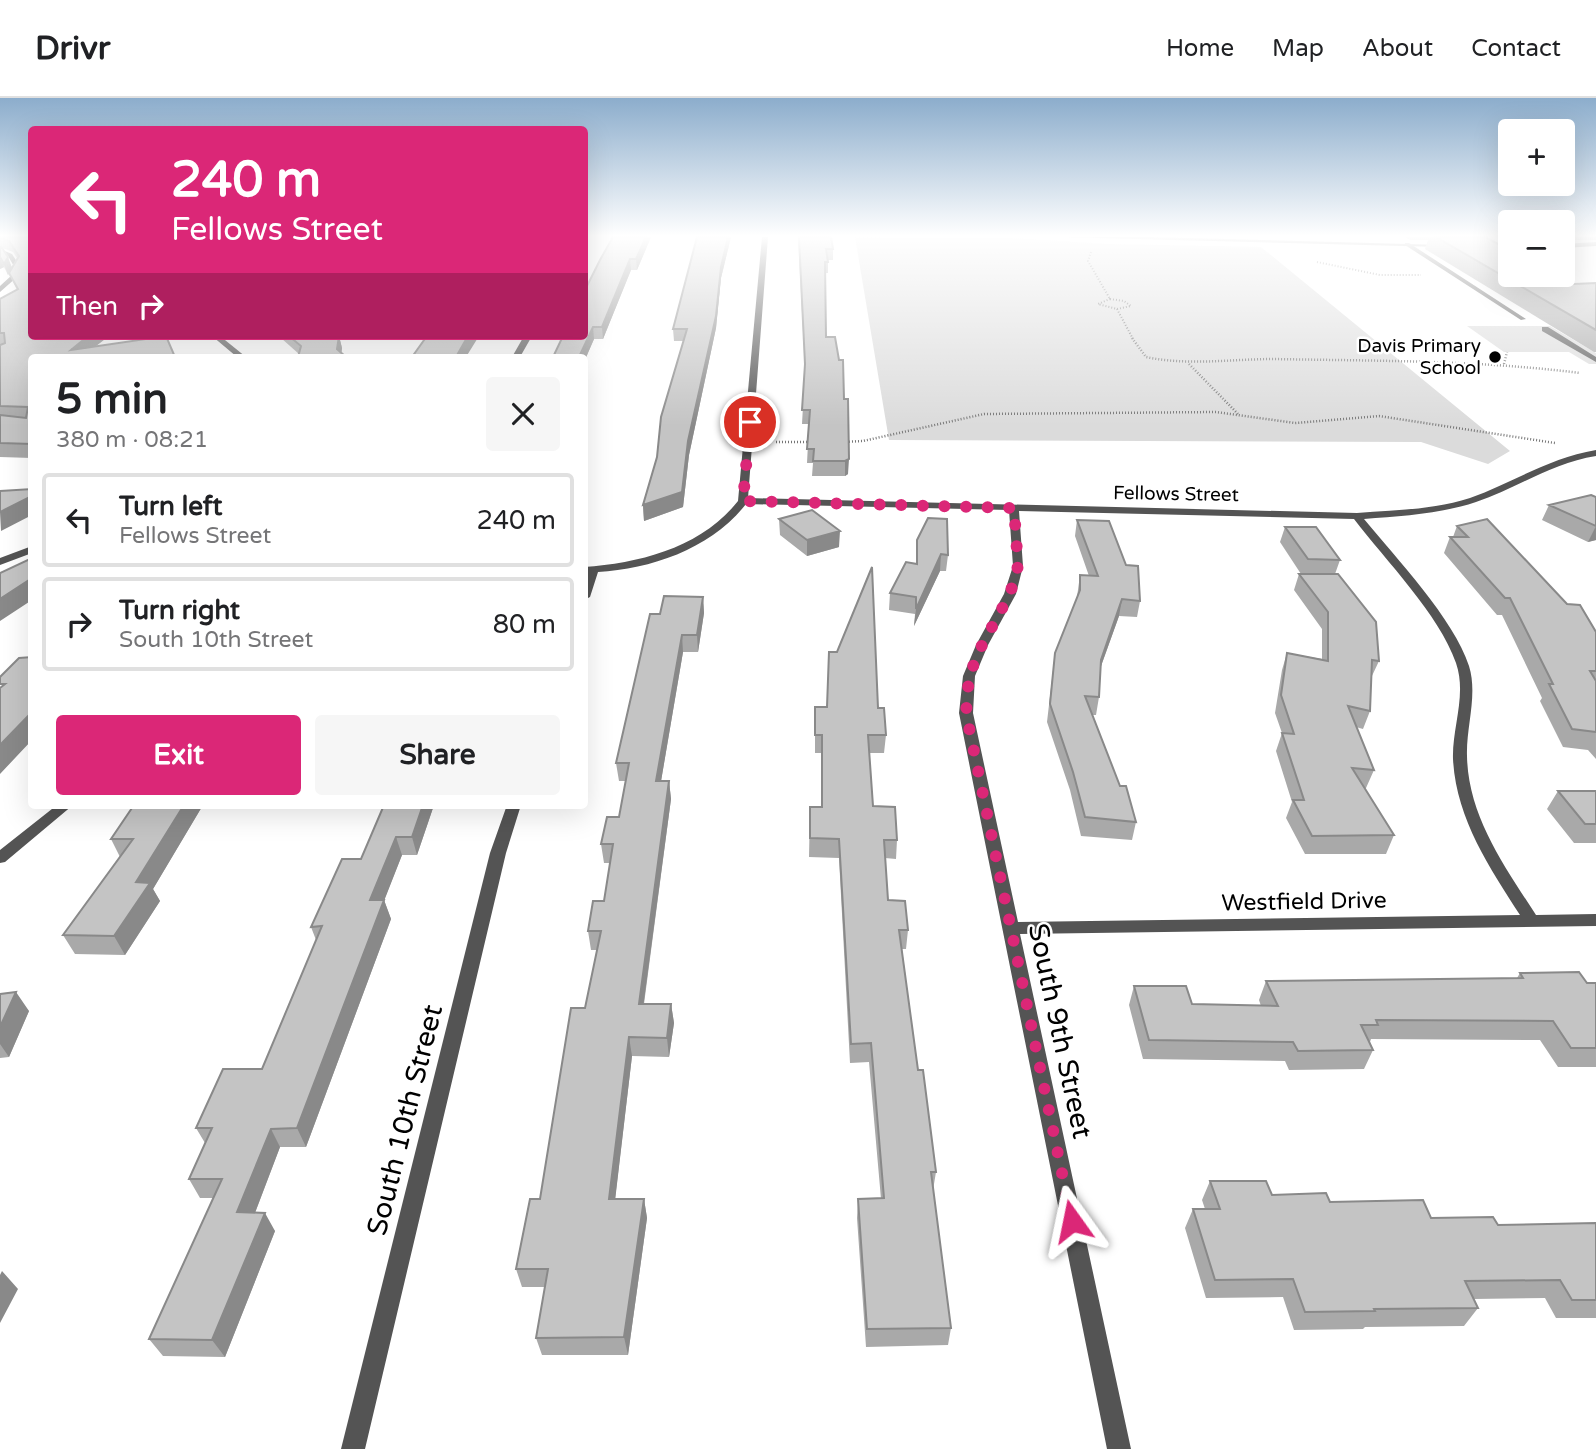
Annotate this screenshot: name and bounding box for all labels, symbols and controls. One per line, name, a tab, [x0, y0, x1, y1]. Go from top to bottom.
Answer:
text: Drivr	[35, 29, 110, 68]
text: Home	[1166, 34, 1234, 63]
text: Map	[1272, 34, 1324, 63]
text: About	[1362, 34, 1433, 63]
text: Contact	[1471, 34, 1561, 63]
map controls	[1498, 119, 1575, 287]
button: +	[1498, 119, 1575, 196]
text: 240 m	[171, 151, 321, 210]
icon: left	[56, 154, 147, 245]
button: −	[1498, 210, 1575, 287]
text: Fellows Street	[171, 211, 383, 249]
icon: right	[132, 287, 170, 325]
text: Then	[56, 291, 118, 322]
place label: Davis Primary School	[1357, 335, 1481, 379]
marker: Davis Primary School	[1487, 349, 1503, 365]
text: 5 min	[56, 374, 168, 425]
button: close	[486, 377, 560, 451]
pin	[720, 392, 780, 452]
icon: arrive	[731, 403, 769, 441]
text: 380 m · 08:21	[56, 426, 208, 454]
street label: Fellows Street	[1113, 482, 1239, 506]
text: Turn left	[119, 491, 222, 522]
icon: left	[60, 501, 98, 539]
text: 240 m	[476, 505, 556, 536]
text: Fellows Street	[119, 522, 271, 550]
text: Turn right	[119, 595, 240, 626]
icon: right	[60, 605, 98, 643]
text: 80 m	[493, 609, 556, 640]
text: South 10th Street	[119, 626, 313, 654]
button: Exit	[56, 715, 301, 795]
button: Share	[315, 715, 560, 795]
street label: Westfield Drive	[1221, 887, 1387, 917]
street label: South 9th Street	[1021, 920, 1099, 1142]
street label: South 10th Street	[360, 1001, 450, 1239]
position arrow	[1035, 1184, 1109, 1258]

